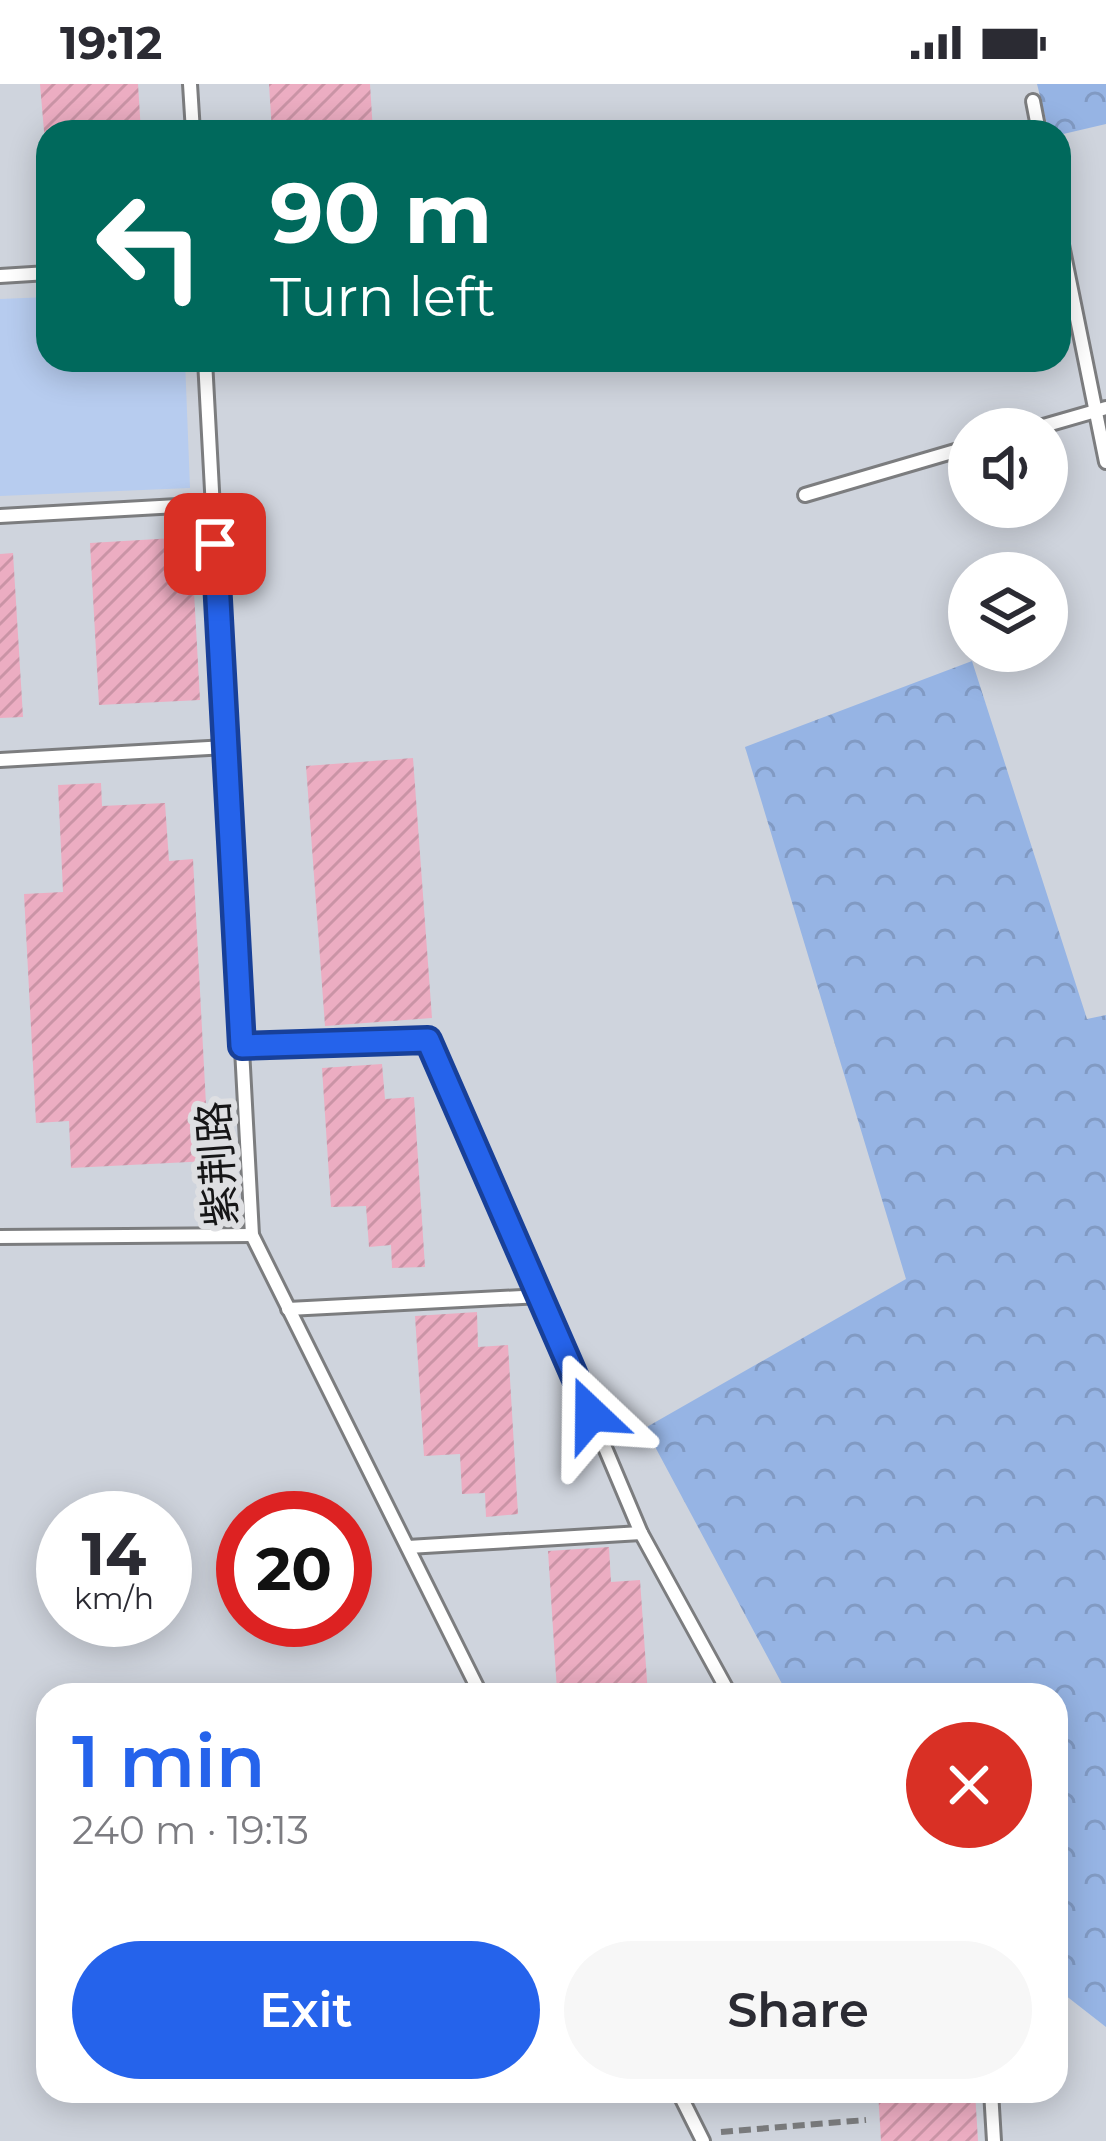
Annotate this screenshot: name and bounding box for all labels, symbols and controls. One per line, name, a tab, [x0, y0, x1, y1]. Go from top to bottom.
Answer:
text: 19:12	[60, 15, 162, 70]
text: 90 m	[270, 162, 492, 264]
icon: left	[72, 168, 228, 324]
text: Turn left	[270, 264, 496, 330]
map controls	[948, 408, 1068, 672]
button: sound	[948, 408, 1068, 528]
pin	[164, 493, 266, 595]
icon: arrive	[182, 511, 248, 577]
button: layers	[948, 552, 1068, 672]
street label: 紫荆路	[187, 1099, 247, 1229]
position arrow	[528, 1351, 654, 1477]
speed limit sign: 20	[216, 1491, 372, 1647]
text: 14	[82, 1517, 146, 1590]
text: km/h	[74, 1580, 154, 1617]
text: 1 min	[72, 1717, 265, 1805]
button: close	[906, 1722, 1032, 1848]
text: 240 m · 19:13	[72, 1806, 309, 1854]
button: Exit	[72, 1941, 540, 2079]
button: Share	[564, 1941, 1032, 2079]

